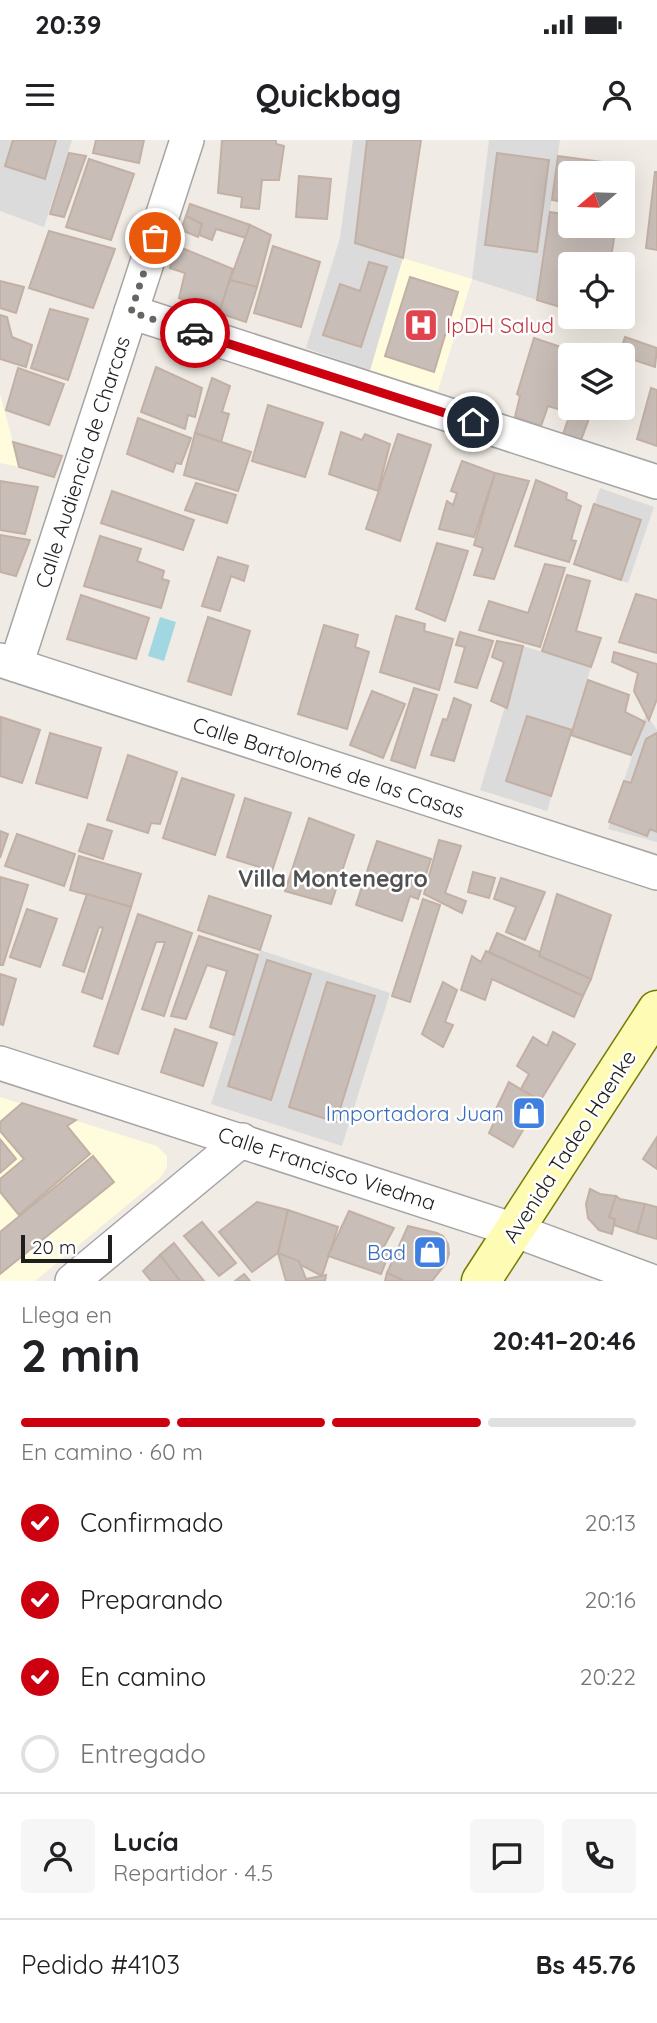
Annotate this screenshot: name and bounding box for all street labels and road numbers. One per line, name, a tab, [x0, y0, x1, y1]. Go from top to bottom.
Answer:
street label: Calle Audiencia de Charcas	[29, 333, 135, 591]
street label: Calle Bartolomé de las Casas	[190, 711, 468, 823]
street label: Avenida Tadeo Haenke	[497, 1045, 641, 1247]
street label: Calle Francisco Viedma	[215, 1121, 439, 1215]

